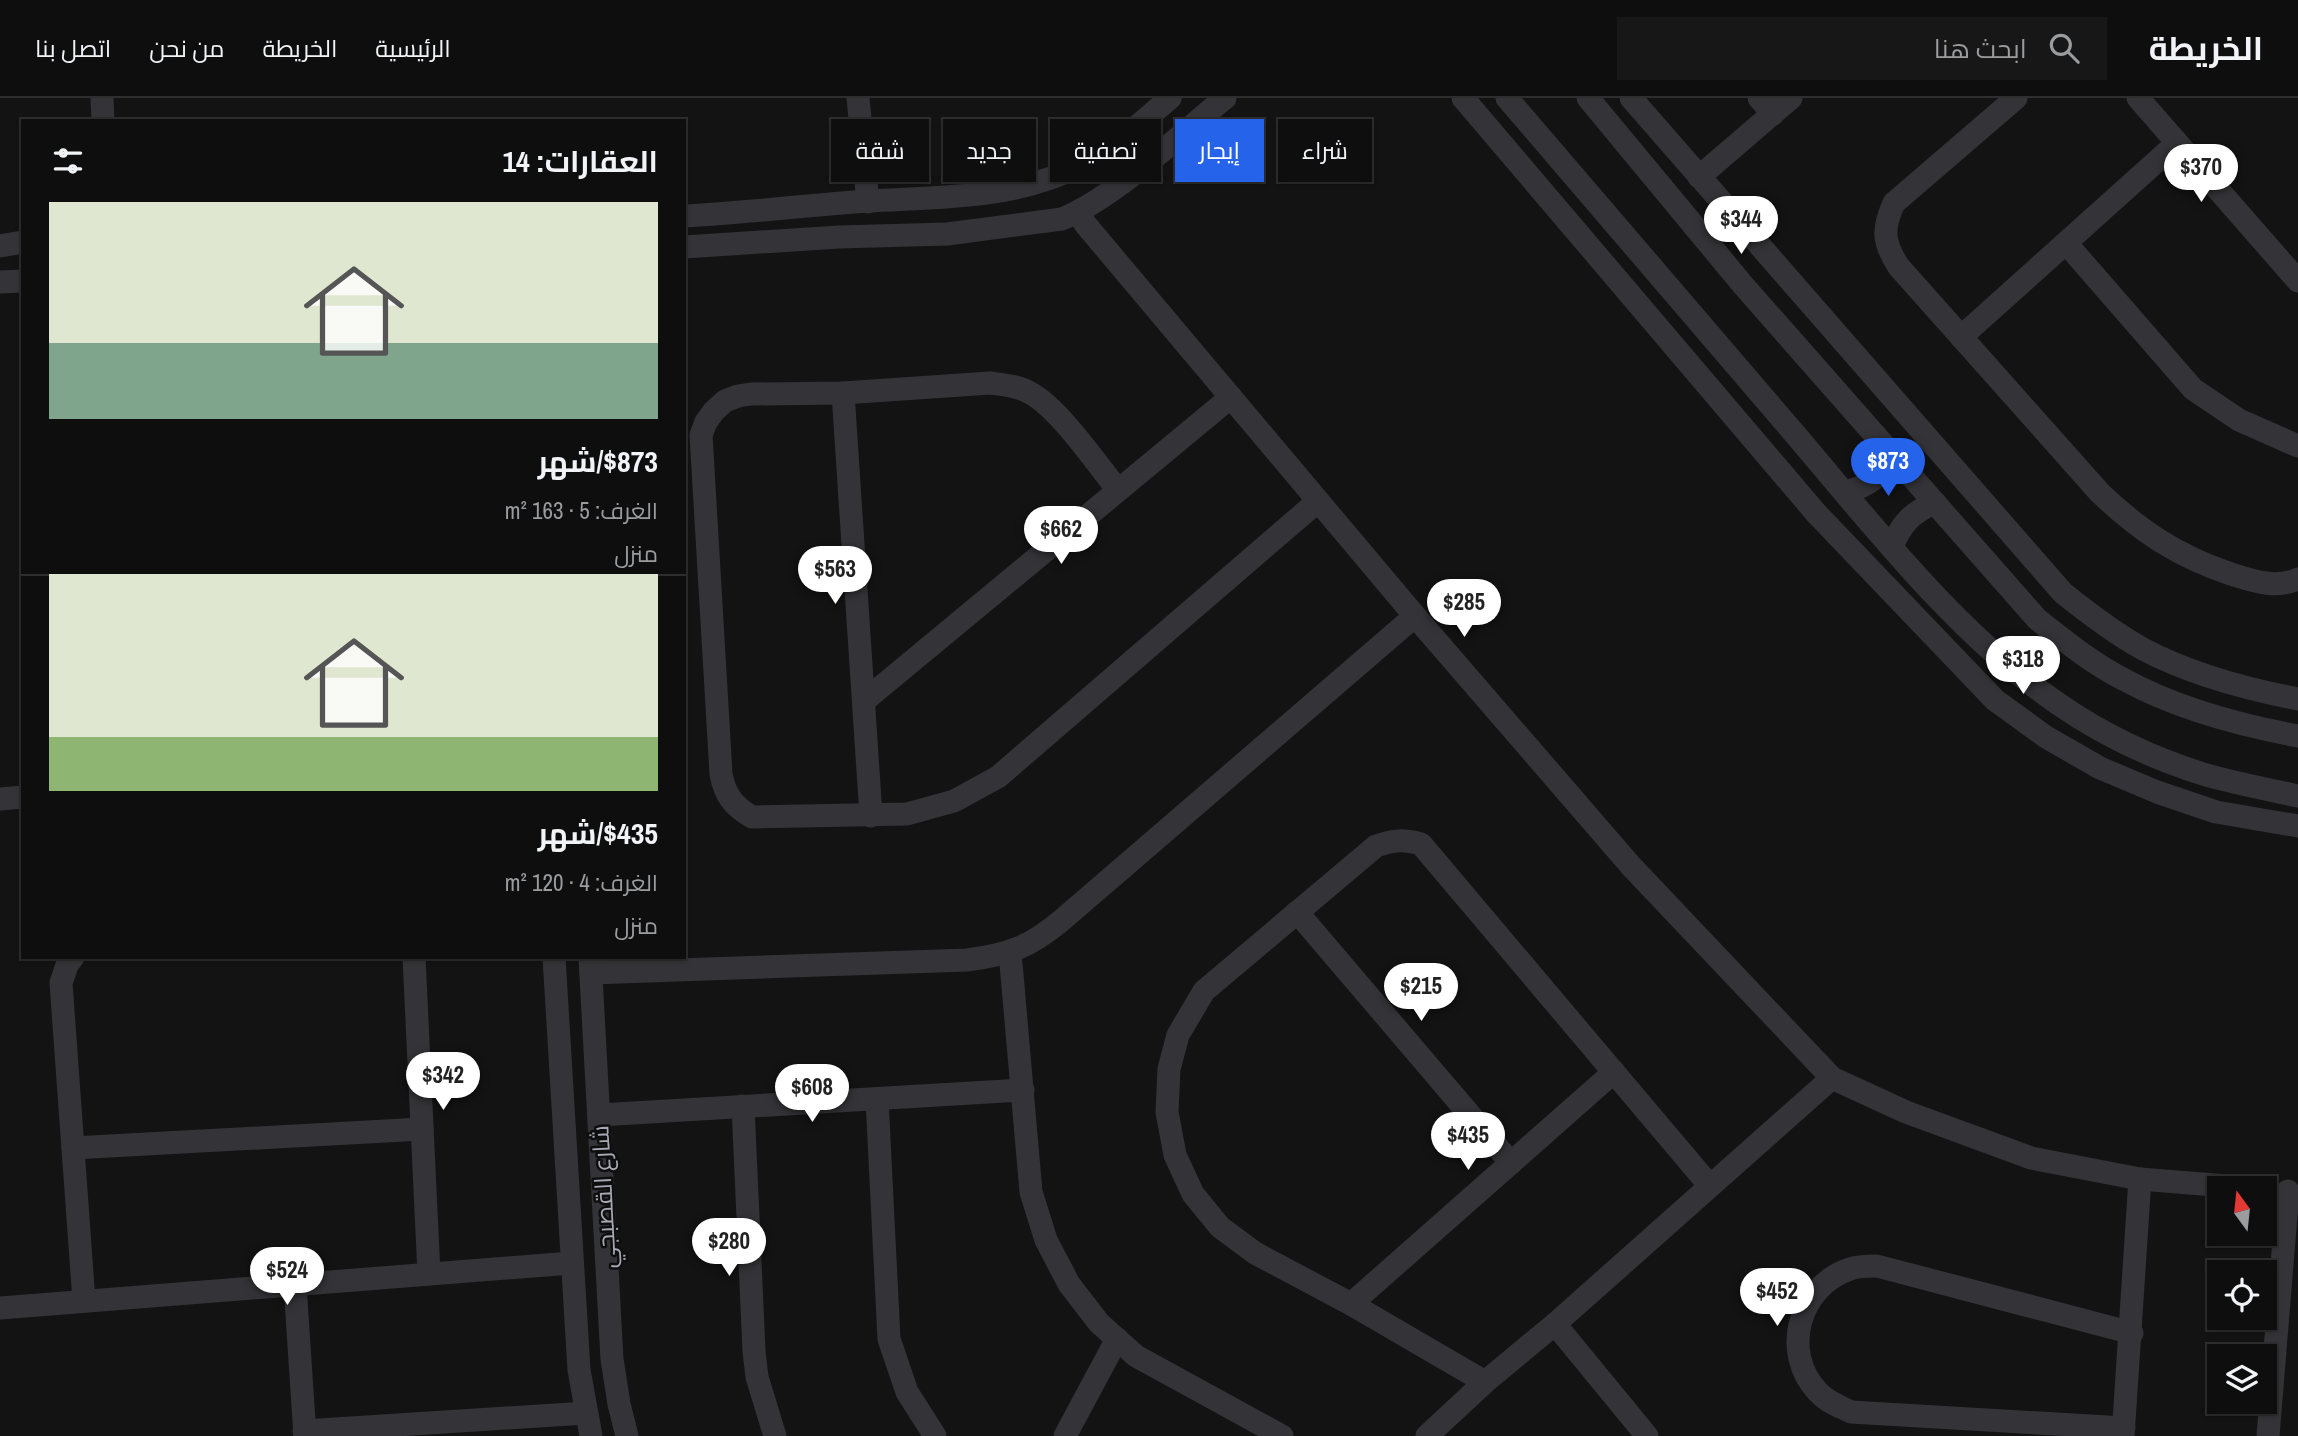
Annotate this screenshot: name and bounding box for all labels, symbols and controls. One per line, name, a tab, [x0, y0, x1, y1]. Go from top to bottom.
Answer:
search box	[1617, 17, 2107, 80]
text: الخريطة	[2149, 26, 2263, 70]
icon: search	[2045, 29, 2083, 67]
text: ابحث هنا	[1934, 31, 2027, 66]
text: اتصل بنا	[35, 32, 111, 64]
text: من نحن	[149, 32, 224, 64]
text: الخريطة	[262, 32, 337, 64]
text: الرئيسية	[375, 32, 451, 64]
chip: شقة	[831, 119, 929, 182]
chip: جديد	[943, 119, 1036, 182]
chip: تصفية	[1050, 119, 1161, 182]
chip: إيجار	[1175, 119, 1264, 182]
chip: شراء	[1278, 119, 1372, 182]
text: العقارات: 14	[502, 141, 658, 181]
icon: filters	[49, 142, 87, 180]
pin: $370	[2160, 144, 2242, 204]
text: $370	[2180, 151, 2222, 182]
pin: $344	[1700, 197, 1782, 256]
text: $344	[1720, 203, 1762, 234]
icon: home	[291, 248, 417, 374]
pin: $873	[1847, 438, 1929, 498]
text: $873/شهر	[538, 441, 658, 481]
text: $873	[1867, 445, 1909, 476]
text: الغرف: 5 · 163 m²	[505, 495, 658, 526]
pin: $662	[1020, 506, 1102, 566]
text: $662	[1040, 513, 1082, 544]
text: منزل	[614, 538, 658, 569]
pin: $563	[794, 546, 876, 606]
text: $563	[814, 553, 856, 584]
pin: $285	[1423, 580, 1505, 639]
text: $285	[1443, 586, 1485, 617]
icon: home	[291, 620, 417, 746]
pin: $318	[1982, 636, 2064, 696]
text: $318	[2002, 643, 2044, 674]
text: $435/شهر	[538, 813, 658, 853]
text: الغرف: 4 · 120 m²	[505, 867, 658, 898]
text: منزل	[614, 910, 658, 941]
pin: $215	[1380, 964, 1462, 1023]
text: $215	[1400, 970, 1442, 1001]
pin: $342	[402, 1052, 484, 1112]
text: $342	[422, 1059, 464, 1090]
pin: $608	[771, 1065, 853, 1124]
text: $608	[791, 1071, 833, 1102]
pin: $435	[1427, 1112, 1509, 1172]
text: $435	[1447, 1119, 1489, 1150]
street label: شارع القصبجي	[583, 1124, 627, 1270]
north arrow	[2207, 1176, 2277, 1246]
map controls	[2207, 1176, 2277, 1414]
pin: $280	[688, 1218, 770, 1278]
text: $280	[708, 1225, 750, 1256]
pin: $524	[246, 1248, 328, 1307]
text: $524	[266, 1254, 308, 1285]
button: locate	[2207, 1260, 2277, 1330]
pin: $452	[1736, 1268, 1818, 1328]
text: $452	[1756, 1275, 1798, 1306]
button: layers	[2207, 1344, 2277, 1414]

